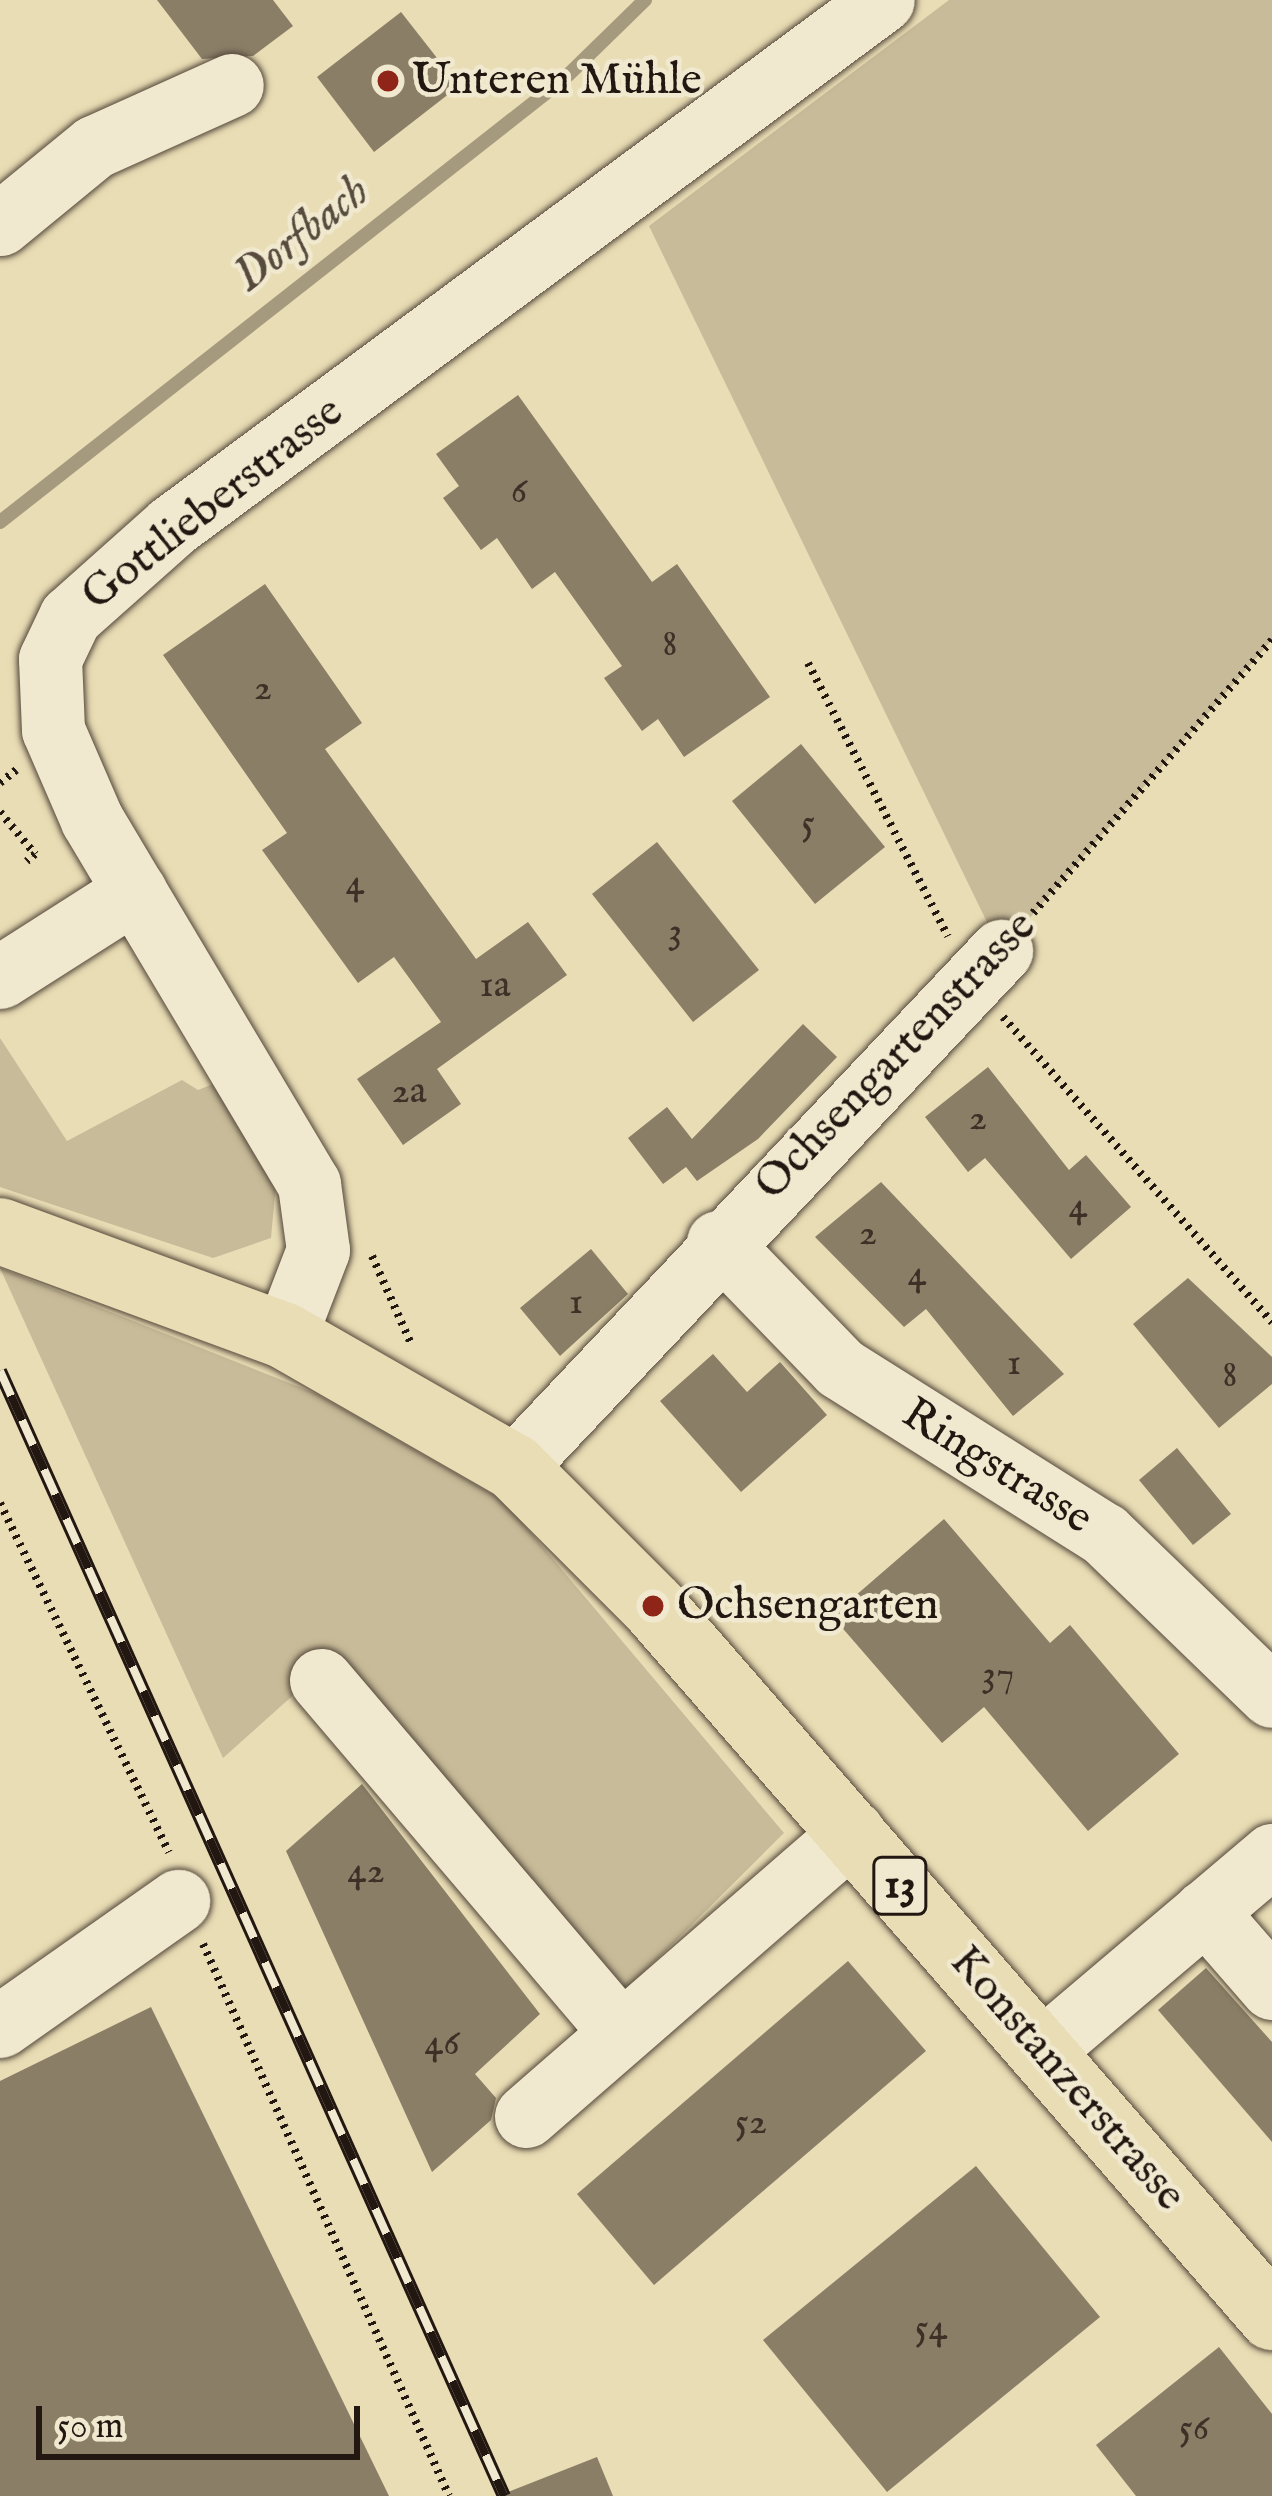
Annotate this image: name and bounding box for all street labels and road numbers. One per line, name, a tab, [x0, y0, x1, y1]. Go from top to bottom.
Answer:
street label: Gottlieberstrasse	[72, 385, 354, 623]
street label: Ochsengartenstrasse	[744, 900, 1048, 1212]
street label: Ringstrasse	[892, 1387, 1102, 1547]
road number: 13	[870, 1850, 930, 1922]
street label: Konstanzerstrasse	[937, 1936, 1197, 2222]

